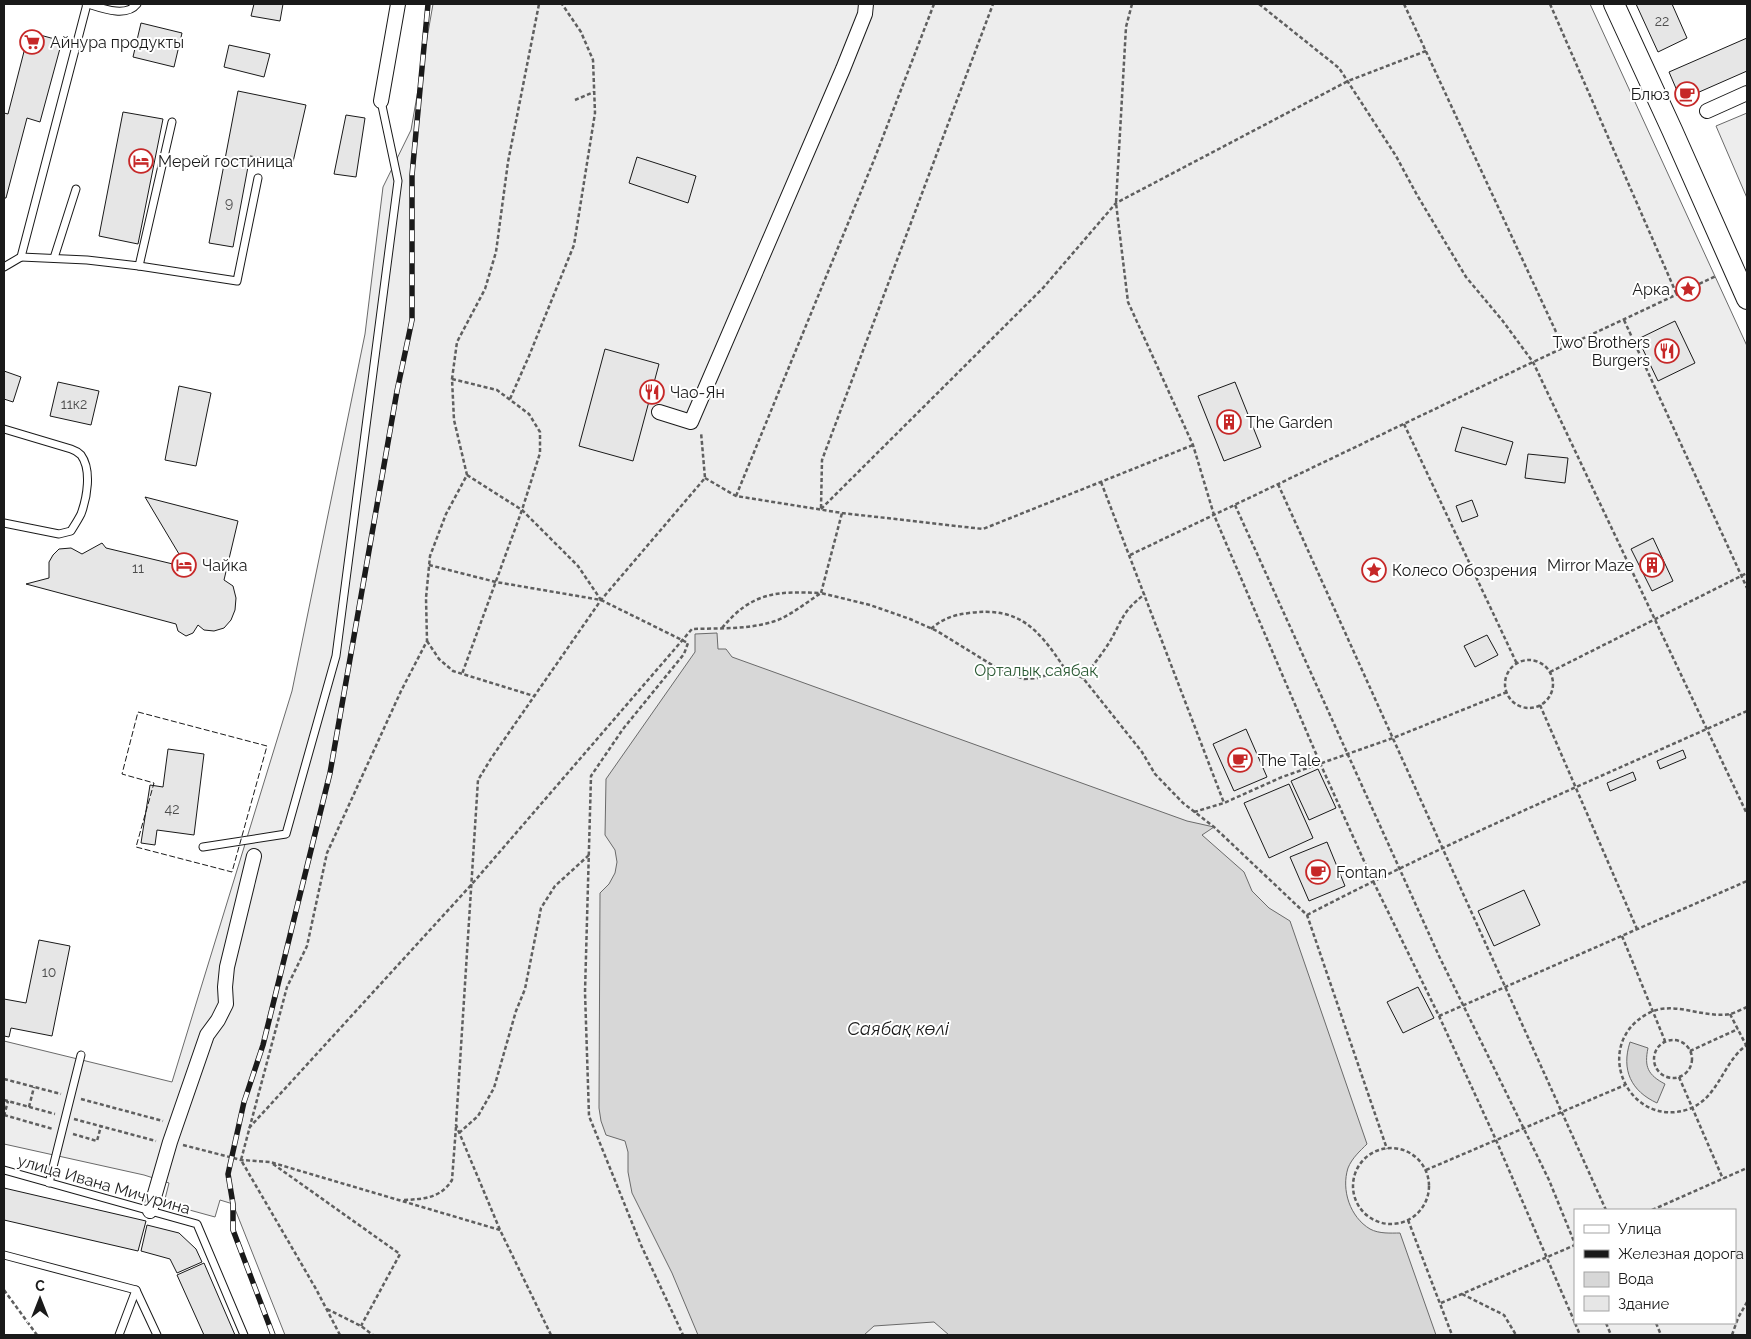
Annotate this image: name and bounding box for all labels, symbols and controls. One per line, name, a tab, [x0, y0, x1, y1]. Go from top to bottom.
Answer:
house number: 22	[1655, 13, 1669, 29]
supermarket icon: Айнура продукты	[19, 29, 45, 55]
place label: Айнура продукты	[50, 33, 184, 52]
cafe icon: Блюз	[1674, 81, 1700, 107]
place label: Блюз	[1631, 85, 1670, 104]
hotel icon: Мерей гостиница	[128, 148, 154, 174]
place label: Мерей гостиница	[158, 152, 293, 171]
house number: 9	[225, 195, 233, 211]
place icon: Арка	[1675, 276, 1701, 302]
place label: Арка	[1632, 280, 1670, 299]
place label: Two Brothers Burgers	[1552, 333, 1650, 370]
restaurant icon: Two Brothers Burgers	[1654, 338, 1680, 364]
restaurant icon: Чао-Ян	[639, 379, 665, 405]
place label: Чао-Ян	[670, 383, 725, 402]
house number: 11к2	[61, 396, 87, 412]
building icon: The Garden	[1216, 409, 1242, 435]
place label: The Garden	[1246, 413, 1333, 432]
hotel icon: Чайка	[171, 552, 197, 578]
building icon: Mirror Maze	[1639, 552, 1665, 578]
place label: Чайка	[202, 556, 248, 575]
place label: Mirror Maze	[1547, 556, 1634, 575]
place icon: Колесо Обозрения	[1361, 557, 1387, 583]
house number: 11	[132, 560, 144, 576]
place label: Колесо Обозрения	[1392, 561, 1537, 580]
park label: Орталық саябақ	[974, 661, 1098, 680]
cafe icon: The Tale	[1227, 747, 1253, 773]
place label: The Tale	[1258, 751, 1321, 770]
house number: 42	[165, 801, 179, 817]
cafe icon: Fontan	[1305, 859, 1331, 885]
place label: Fontan	[1336, 863, 1387, 882]
house number: 10	[42, 964, 56, 980]
water label: Саябақ көлі	[847, 1018, 950, 1039]
street label: улица Ивана Мичурина	[15, 1151, 192, 1218]
legend	[1574, 1209, 1736, 1324]
text: Улица	[1618, 1220, 1662, 1238]
text: Железная дорога	[1618, 1245, 1744, 1263]
text: Вода	[1618, 1270, 1654, 1288]
north arrow	[15, 1274, 65, 1324]
text: С	[35, 1278, 45, 1294]
text: Здание	[1618, 1295, 1670, 1313]

